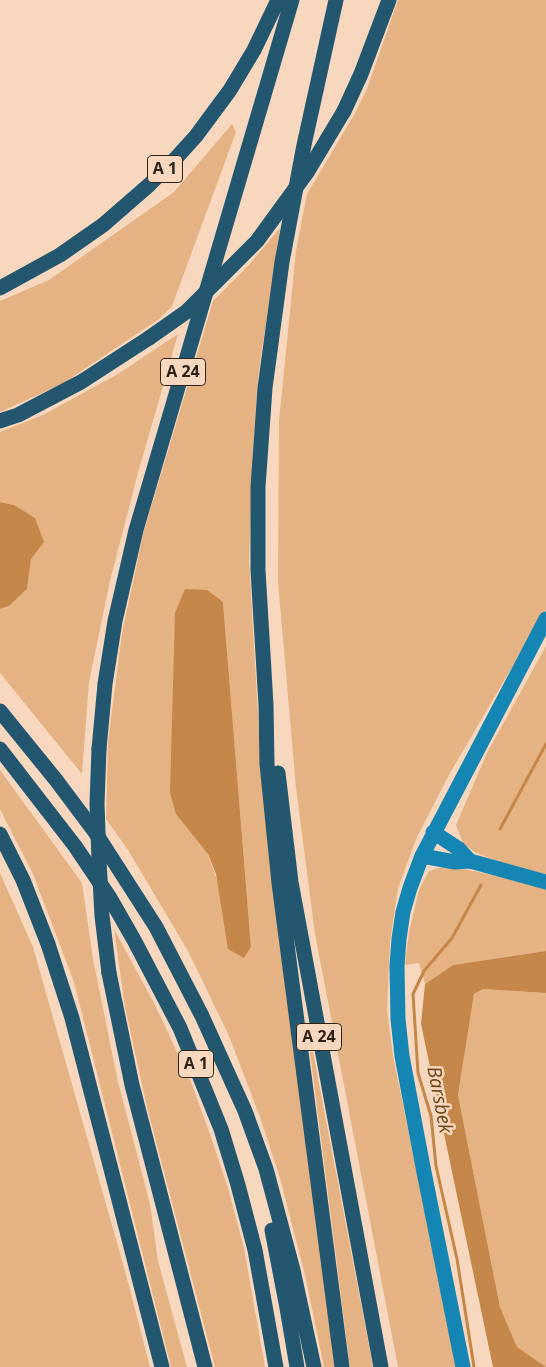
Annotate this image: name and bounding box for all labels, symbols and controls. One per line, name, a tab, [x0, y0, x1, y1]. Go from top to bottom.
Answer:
road number: A 1	[148, 156, 182, 182]
road number: A 24	[160, 358, 206, 386]
road number: A 24	[296, 1024, 342, 1050]
road number: A 1	[178, 1050, 214, 1078]
water label: Barsbek	[421, 1065, 457, 1135]

